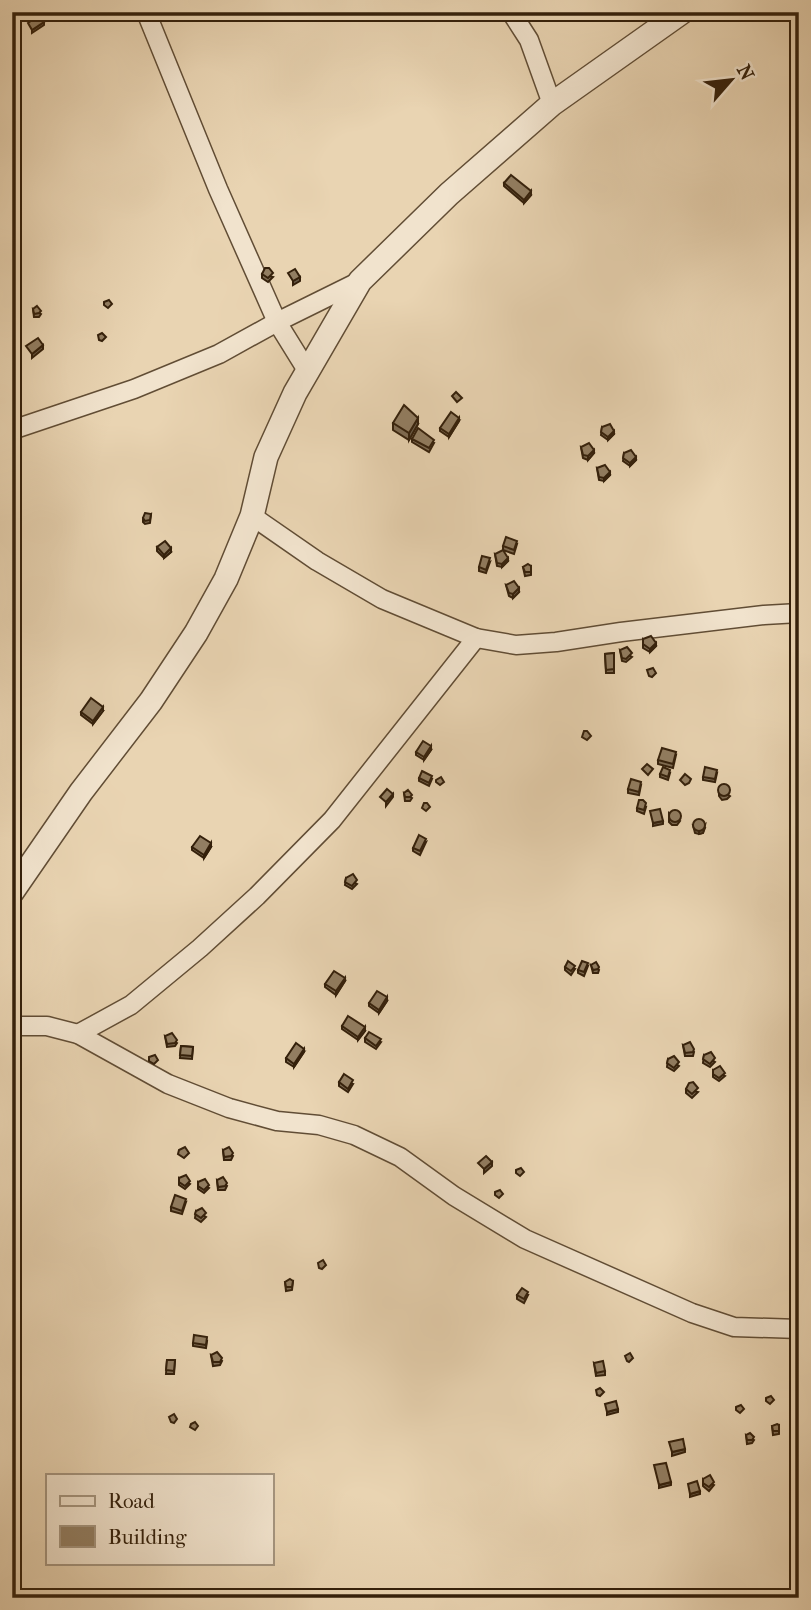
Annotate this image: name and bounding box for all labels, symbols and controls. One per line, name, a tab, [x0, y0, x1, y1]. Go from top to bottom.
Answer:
north arrow	[696, 46, 766, 116]
text: N	[732, 61, 758, 85]
legend	[46, 1474, 273, 1564]
text: Road	[108, 1489, 155, 1513]
text: Building	[108, 1525, 187, 1549]

